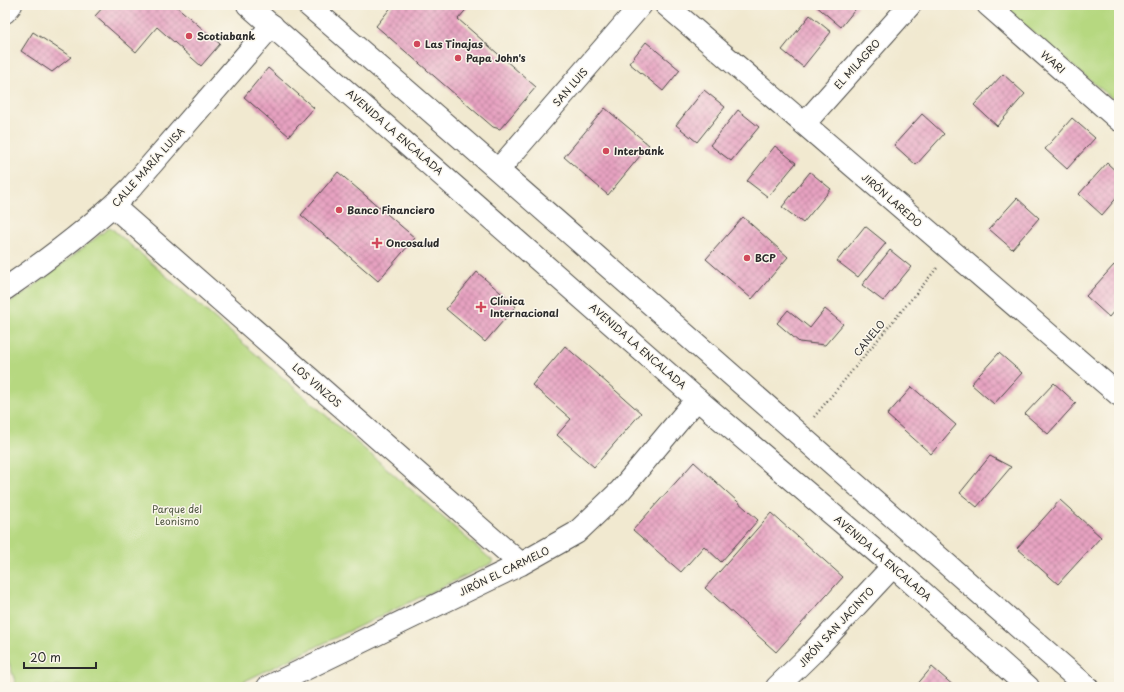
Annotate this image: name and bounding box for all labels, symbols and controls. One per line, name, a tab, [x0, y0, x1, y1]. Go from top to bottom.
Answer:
place label: Scotiabank	[197, 28, 255, 43]
marker: Scotiabank	[184, 31, 194, 41]
street label: EL MILAGRO	[830, 35, 883, 92]
place label: Las Tinajas	[425, 36, 483, 51]
marker: Las Tinajas	[412, 39, 422, 49]
street label: WARI	[1038, 47, 1069, 77]
place label: Papa John's	[466, 50, 526, 65]
marker: Papa John's	[453, 53, 463, 63]
street label: SAN LUIS	[549, 64, 591, 109]
street label: AVENIDA LA ENCALADA	[344, 85, 447, 178]
street label: CALLE MARÍA LUISA	[108, 124, 188, 210]
place label: Interbank	[614, 143, 664, 158]
marker: Interbank	[601, 146, 611, 156]
street label: JIRÓN LAREDO	[859, 169, 926, 230]
place label: Banco Financiero	[347, 202, 435, 217]
marker: Banco Financiero	[334, 205, 344, 215]
place label: Oncosalud	[386, 235, 439, 250]
marker: Oncosalud	[371, 237, 383, 249]
place label: BCP	[755, 250, 776, 265]
marker: BCP	[742, 253, 752, 263]
place label: Clínica Internacional	[490, 293, 559, 320]
street label: AVENIDA LA ENCALADA	[587, 299, 690, 392]
marker: Clínica Internacional	[475, 301, 487, 313]
street label: CANELO	[849, 316, 888, 359]
street label: LOS VINZOS	[290, 359, 345, 410]
park label: Parque del Leonismo	[152, 501, 202, 528]
street label: AVENIDA LA ENCALADA	[832, 511, 935, 604]
street label: JIRÓN EL CARMELO	[456, 542, 552, 599]
street label: JIRÓN SAN JACINTO	[794, 583, 877, 670]
scale bar	[24, 644, 96, 670]
text: 20 m	[30, 648, 61, 666]

